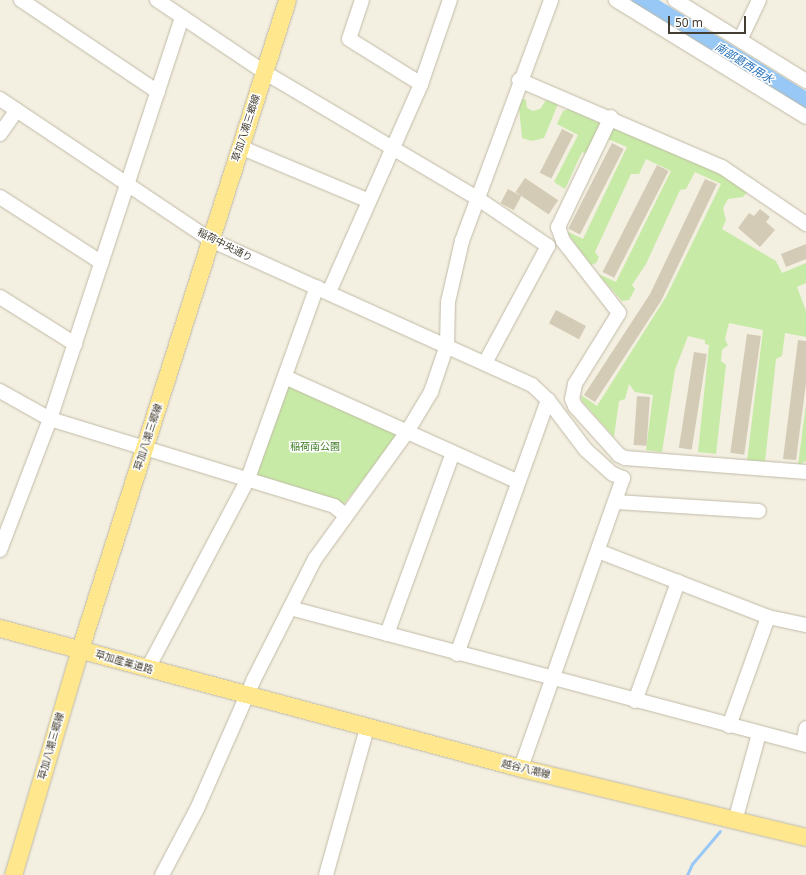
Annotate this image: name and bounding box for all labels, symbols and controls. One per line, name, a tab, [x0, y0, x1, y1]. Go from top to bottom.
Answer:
scale bar	[670, 8, 748, 34]
text: 50 m	[675, 14, 703, 31]
water label: 南部葛西用水	[713, 40, 775, 86]
street label: 草加八潮三郷線	[229, 93, 263, 163]
street label: 稲荷中央通り	[196, 226, 254, 264]
street label: 草加八潮三郷線	[131, 402, 165, 472]
park label: 稲荷南公園	[290, 441, 340, 453]
street label: 草加産業道路	[94, 648, 154, 676]
street label: 草加八潮三郷線	[36, 711, 66, 781]
street label: 越谷八潮線	[500, 757, 552, 781]

